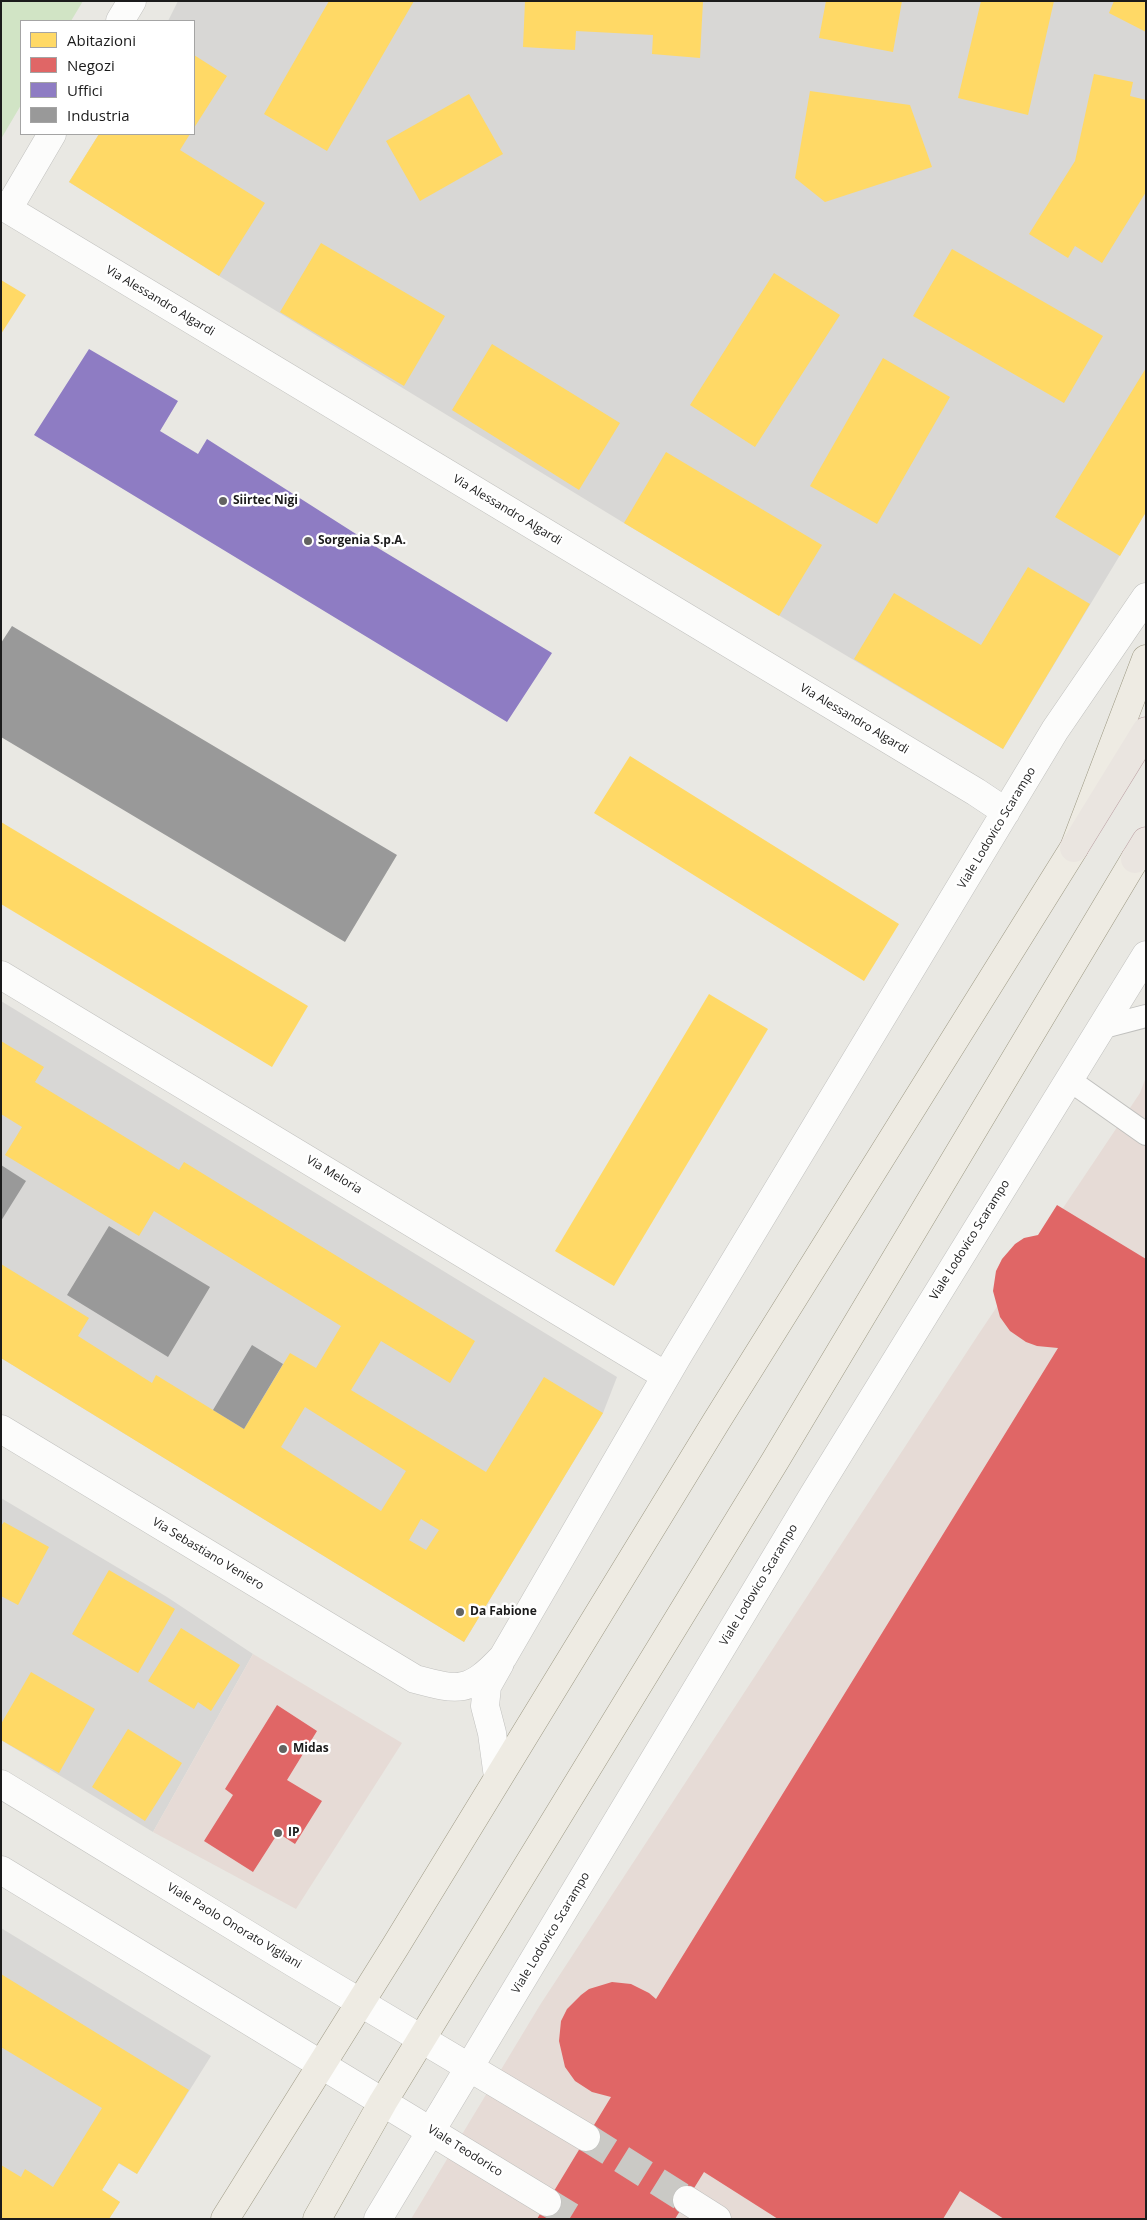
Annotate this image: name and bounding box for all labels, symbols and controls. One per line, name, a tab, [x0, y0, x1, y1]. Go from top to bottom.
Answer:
legend	[20, 20, 195, 135]
text: Abitazioni	[67, 30, 136, 50]
text: Negozi	[67, 55, 115, 75]
text: Uffici	[67, 80, 103, 100]
text: Industria	[67, 105, 130, 125]
street label: Via Alessandro Algardi	[103, 263, 217, 339]
street label: Via Alessandro Algardi	[450, 472, 564, 548]
place label: Siirtec Nigi	[233, 494, 298, 508]
marker: Siirtec Nigi	[217, 495, 229, 507]
place label: Sorgenia S.p.A.	[318, 534, 406, 548]
marker: Sorgenia S.p.A.	[302, 535, 314, 547]
street label: Via Alessandro Algardi	[797, 681, 911, 757]
street label: Viale Lodovico Scarampo	[955, 765, 1039, 891]
street label: Via Meloria	[304, 1153, 364, 1197]
street label: Viale Lodovico Scarampo	[927, 1177, 1013, 1303]
street label: Via Sebastiano Veniero	[150, 1515, 266, 1593]
street label: Viale Lodovico Scarampo	[717, 1522, 801, 1648]
place label: Da Fabione	[470, 1605, 537, 1619]
marker: Da Fabione	[454, 1606, 466, 1618]
place label: Midas	[293, 1742, 329, 1756]
marker: Midas	[277, 1743, 289, 1755]
place label: IP	[288, 1826, 300, 1840]
marker: IP	[272, 1827, 284, 1839]
street label: Viale Lodovico Scarampo	[509, 1870, 593, 1996]
street label: Viale Paolo Onorato Vigliani	[164, 1880, 304, 1972]
street label: Viale Teodorico	[425, 2122, 505, 2180]

